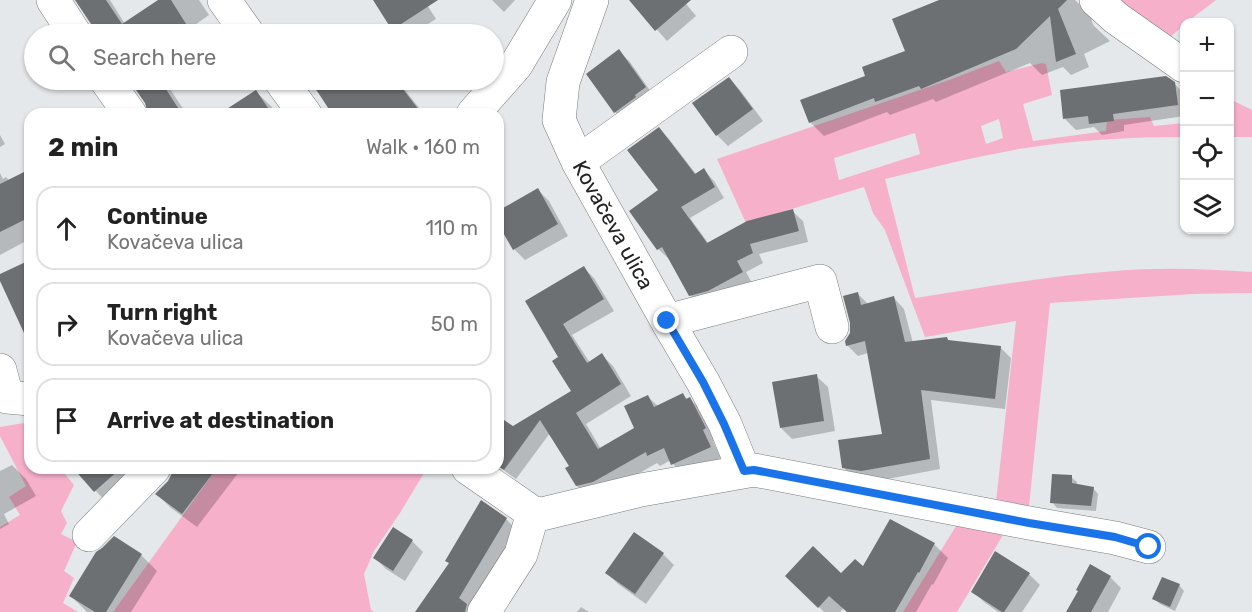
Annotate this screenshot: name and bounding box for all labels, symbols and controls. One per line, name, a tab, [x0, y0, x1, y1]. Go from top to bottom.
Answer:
map controls	[1180, 18, 1234, 234]
button: +	[1180, 18, 1234, 72]
search box	[24, 24, 504, 90]
icon: search	[45, 41, 78, 74]
text: Search here	[93, 44, 216, 71]
button: −	[1180, 72, 1234, 126]
button: locate	[1180, 126, 1234, 180]
text: 2 min	[48, 132, 118, 163]
text: Walk · 160 m	[366, 135, 480, 159]
street label: Kovačeva ulica	[568, 156, 659, 294]
button: layers	[1180, 180, 1234, 234]
text: Continue	[107, 203, 208, 230]
icon: ahead	[50, 212, 83, 245]
text: 110 m	[426, 216, 478, 240]
text: Kovačeva ulica	[107, 230, 244, 254]
text: Turn right	[107, 299, 217, 326]
route end	[653, 307, 679, 333]
icon: right	[50, 308, 83, 341]
text: 50 m	[431, 312, 478, 336]
text: Kovačeva ulica	[107, 326, 244, 350]
icon: arrive	[50, 404, 83, 437]
text: Arrive at destination	[107, 407, 334, 434]
route start	[1135, 533, 1161, 559]

